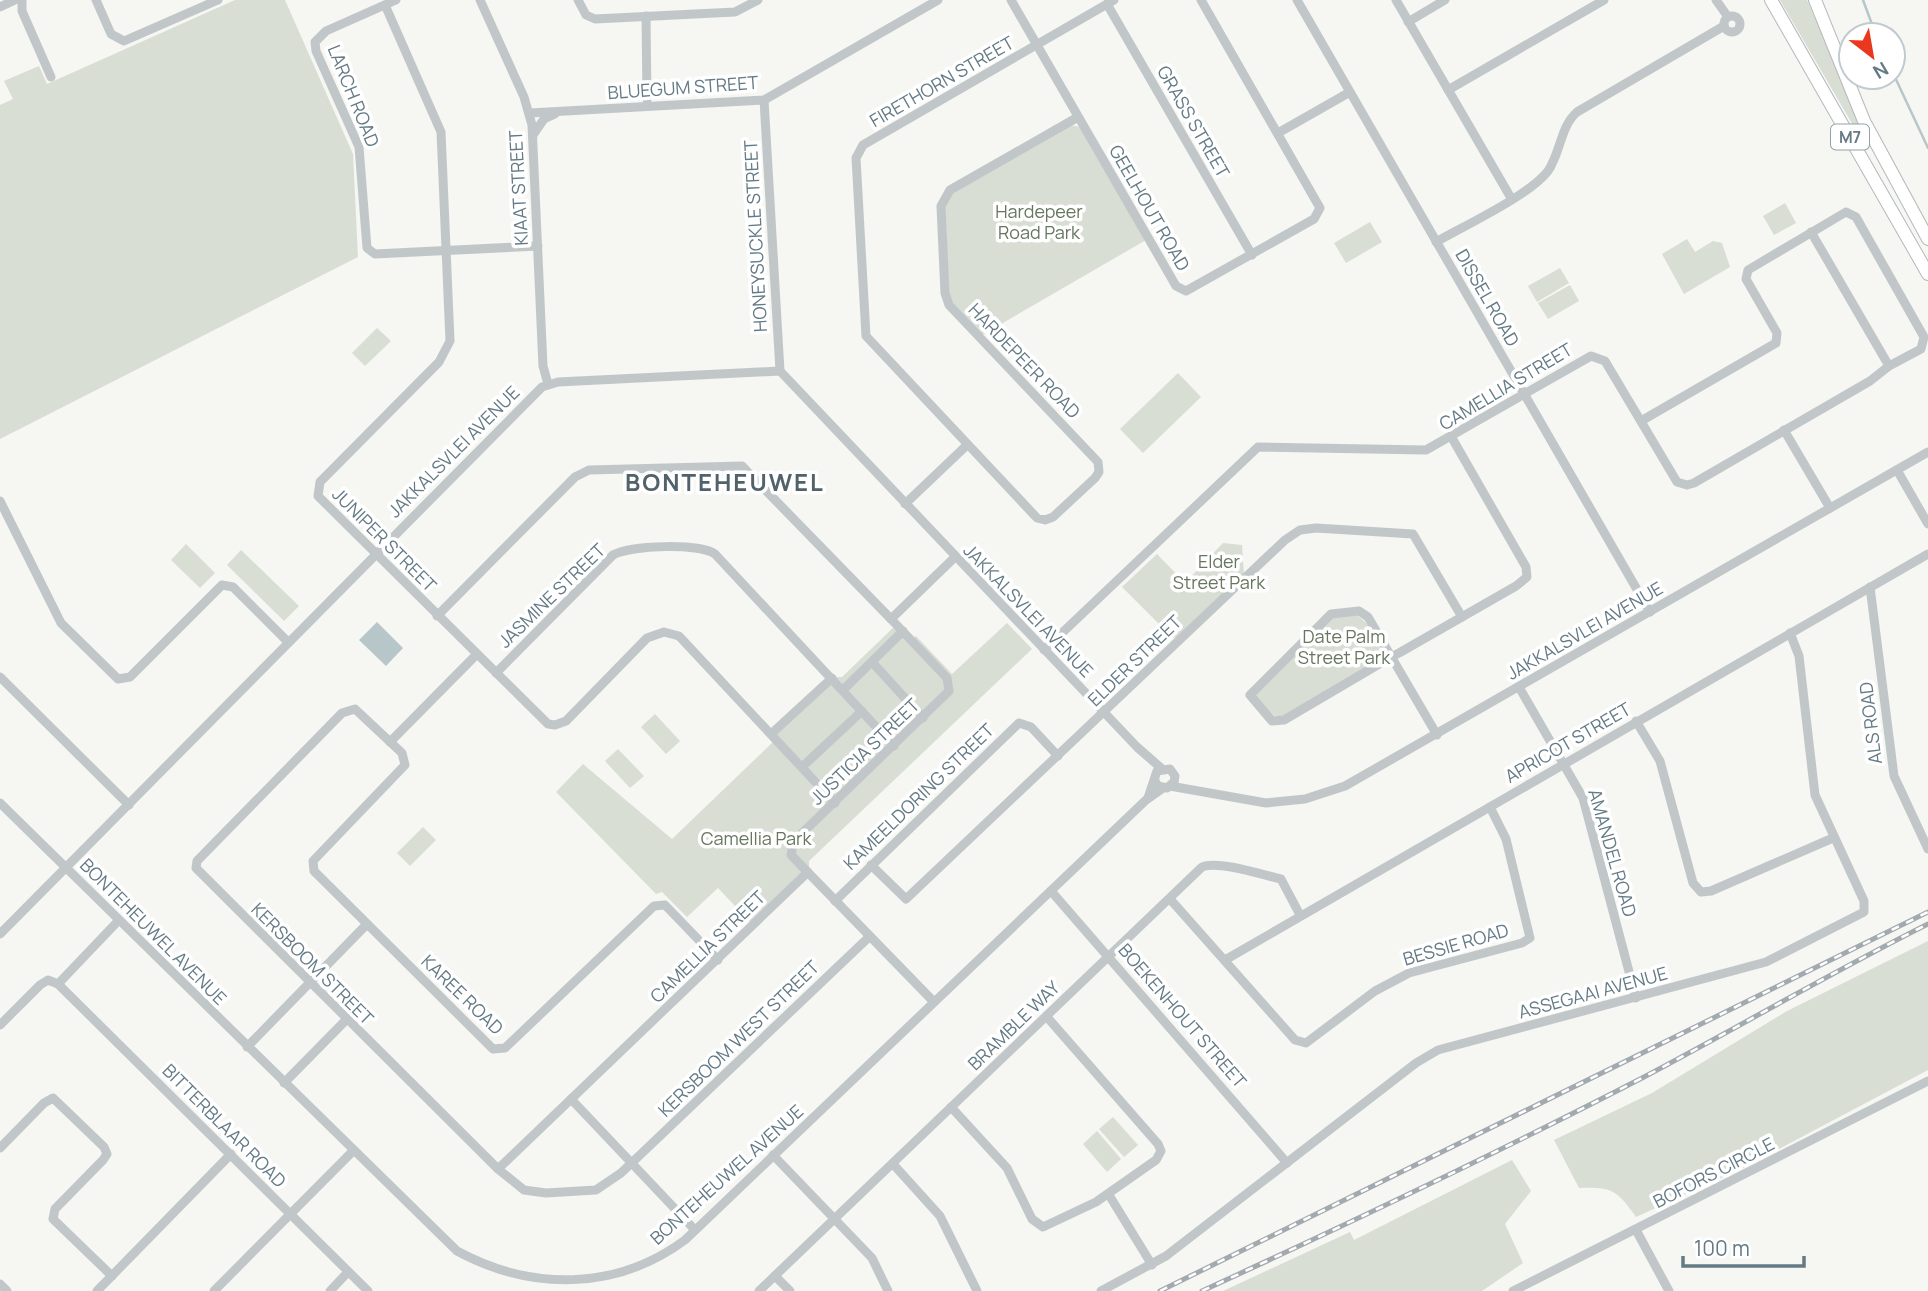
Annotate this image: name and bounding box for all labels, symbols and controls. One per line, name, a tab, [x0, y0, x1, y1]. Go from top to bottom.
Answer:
north arrow	[1837, 21, 1907, 91]
street label: FIRETHORN STREET	[865, 30, 1018, 132]
street label: LARCH ROAD	[323, 41, 385, 150]
text: N	[1868, 56, 1893, 85]
street label: GRASS STREET	[1152, 61, 1236, 182]
street label: BLUEGUM STREET	[607, 70, 759, 104]
road number: M7	[1831, 125, 1869, 150]
street label: KIAAT STREET	[503, 129, 533, 246]
street label: HONEYSUCKLE STREET	[738, 139, 772, 333]
street label: GEELHOUT ROAD	[1104, 140, 1196, 275]
park label: Hardepeer Road Park	[995, 199, 1083, 244]
street label: DISSEL ROAD	[1450, 245, 1525, 350]
street label: HARDEPEER ROAD	[964, 298, 1086, 423]
street label: CAMELLIA STREET	[1434, 337, 1577, 435]
street label: JAKKALSVLEI AVENUE	[382, 380, 524, 522]
district label: BONTEHEUWEL	[625, 465, 825, 498]
street label: JUNIPER STREET	[327, 482, 442, 597]
street label: JASMINE STREET	[493, 538, 610, 653]
street label: JAKKALSVLEI AVENUE	[959, 538, 1099, 682]
park label: Elder Street Park	[1173, 549, 1266, 594]
street label: JAKKALSVLEI AVENUE	[1502, 576, 1667, 685]
street label: ELDER STREET	[1082, 609, 1186, 711]
park label: Date Palm Street Park	[1298, 624, 1391, 669]
street label: ALS ROAD	[1853, 681, 1887, 766]
street label: JUSTICIA STREET	[805, 693, 924, 810]
street label: APRICOT STREET	[1500, 696, 1635, 788]
street label: KAMEELDORING STREET	[838, 718, 999, 875]
street label: AMANDEL ROAD	[1583, 786, 1643, 919]
park label: Camellia Park	[701, 826, 812, 850]
street label: BONTEHEUWEL AVENUE	[75, 853, 232, 1010]
street label: CAMELLIA STREET	[645, 885, 770, 1007]
street label: KERSBOOM STREET	[246, 897, 379, 1030]
street label: BESSIE ROAD	[1400, 918, 1511, 971]
street label: BOEKENHOUT STREET	[1113, 938, 1252, 1093]
street label: KAREE ROAD	[417, 949, 509, 1039]
street label: KERSBOOM WEST STREET	[653, 955, 824, 1122]
street label: ASSEGAAI AVENUE	[1516, 961, 1670, 1023]
street label: BRAMBLE WAY	[962, 975, 1065, 1075]
street label: BITTERBLAAR ROAD	[158, 1058, 292, 1192]
street label: BONTEHEUWEL AVENUE	[645, 1099, 808, 1249]
street label: BOFORS CIRCLE	[1649, 1131, 1778, 1213]
scale bar	[1683, 1224, 1804, 1268]
text: 100 m	[1694, 1234, 1750, 1262]

